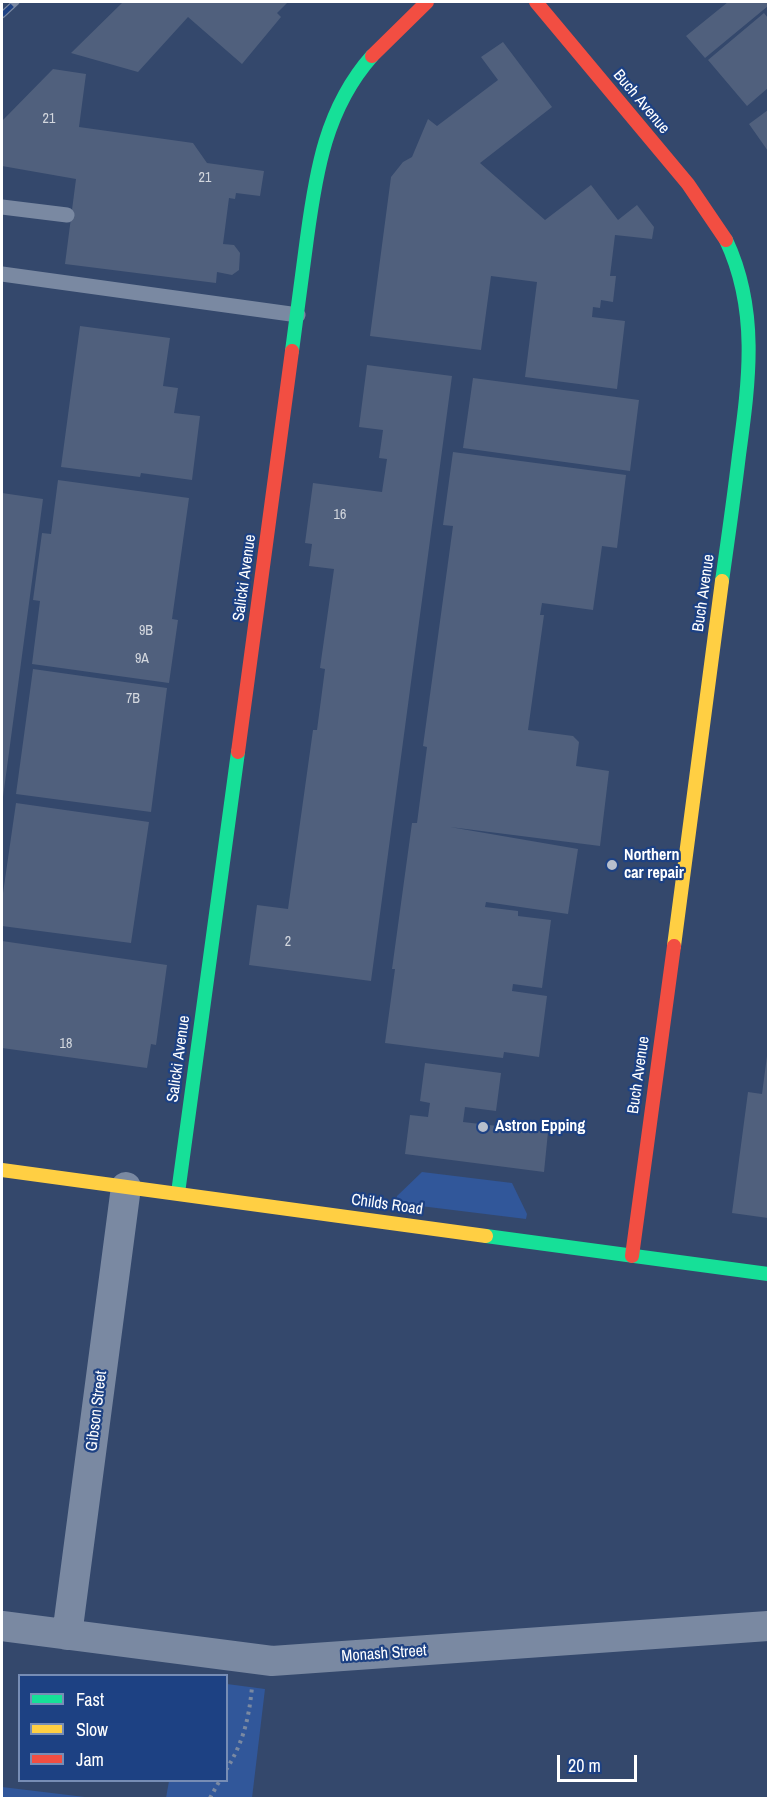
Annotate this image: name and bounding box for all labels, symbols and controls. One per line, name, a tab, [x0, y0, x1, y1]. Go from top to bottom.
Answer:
street label: Buch Avenue	[609, 66, 673, 138]
house number: 21	[43, 111, 55, 127]
house number: 21	[199, 170, 211, 186]
house number: 16	[334, 507, 346, 523]
street label: Salicki Avenue	[229, 533, 261, 623]
street label: Buch Avenue	[689, 553, 719, 633]
house number: 9B	[139, 623, 153, 639]
house number: 9A	[135, 651, 149, 667]
house number: 7B	[126, 691, 140, 707]
place label: Northern car repair	[624, 846, 684, 884]
marker: Northern car repair	[605, 858, 619, 872]
house number: 2	[285, 934, 291, 950]
street label: Salicki Avenue	[163, 1014, 195, 1104]
street label: Buch Avenue	[624, 1035, 654, 1115]
house number: 18	[60, 1036, 72, 1052]
place label: Astron Epping	[495, 1117, 585, 1137]
marker: Astron Epping	[476, 1120, 490, 1134]
street label: Childs Road	[350, 1190, 424, 1220]
street label: Gibson Street	[83, 1370, 111, 1452]
street label: Monash Street	[341, 1641, 427, 1667]
legend	[18, 1674, 228, 1782]
text: Fast	[76, 1687, 104, 1712]
text: Slow	[76, 1717, 108, 1742]
scale bar	[560, 1743, 640, 1781]
text: Jam	[76, 1747, 104, 1772]
text: 20 m	[568, 1753, 601, 1778]

